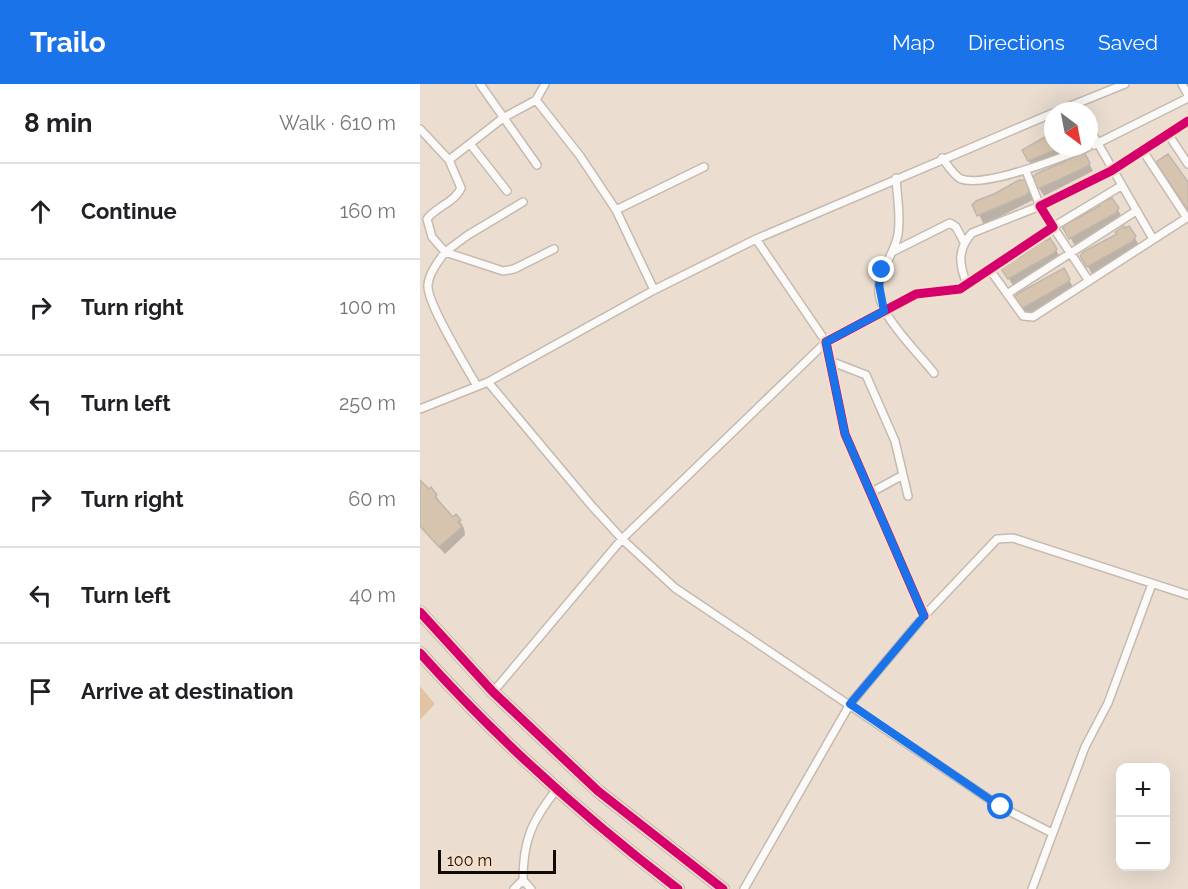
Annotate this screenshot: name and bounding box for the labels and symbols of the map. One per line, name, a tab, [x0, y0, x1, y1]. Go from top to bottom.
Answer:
north arrow	[1044, 102, 1098, 156]
route end	[868, 256, 894, 282]
route start	[987, 793, 1013, 819]
scale bar	[438, 847, 556, 874]

